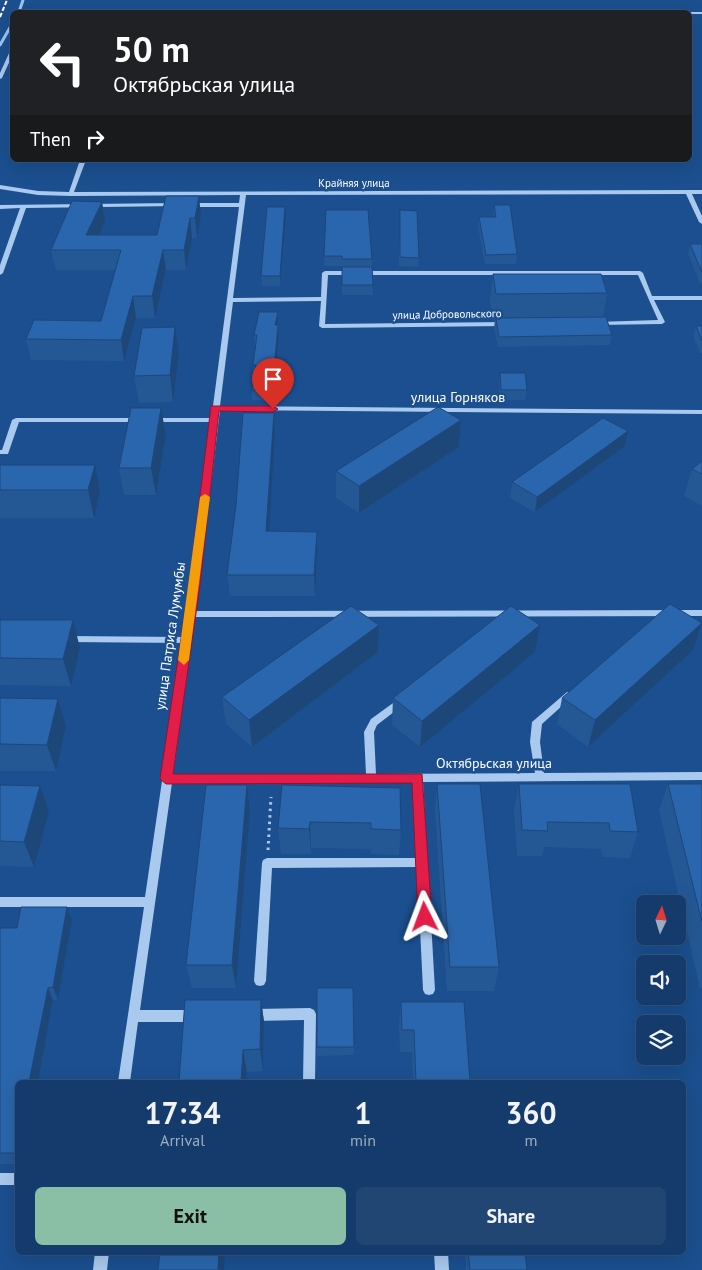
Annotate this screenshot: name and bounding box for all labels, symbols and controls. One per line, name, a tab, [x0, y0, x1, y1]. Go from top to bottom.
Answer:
text: 50 m	[113, 26, 190, 72]
icon: left	[30, 30, 95, 95]
text: Октябрьская улица	[113, 70, 295, 98]
icon: right	[81, 125, 109, 153]
text: Then	[30, 127, 71, 151]
street label: Крайняя улица	[318, 176, 390, 190]
street label: улица Добровольского	[392, 306, 502, 322]
pin	[252, 358, 294, 409]
icon: arrive	[259, 365, 287, 393]
street label: улица Горняков	[411, 388, 505, 406]
street label: улица Патриса Лумумбы	[151, 561, 189, 711]
street label: Октябрьская улица	[436, 754, 552, 772]
position arrow	[398, 890, 450, 942]
north arrow	[636, 895, 686, 945]
map controls	[636, 895, 686, 1065]
button: sound	[636, 955, 686, 1005]
button: layers	[636, 1015, 686, 1065]
text: 17:34	[144, 1093, 221, 1132]
text: 1	[355, 1093, 372, 1132]
text: 360	[505, 1093, 557, 1132]
text: Arrival	[160, 1130, 205, 1150]
text: min	[350, 1130, 376, 1150]
text: m	[525, 1130, 538, 1150]
button: Exit	[35, 1187, 346, 1245]
button: Share	[356, 1187, 666, 1245]

